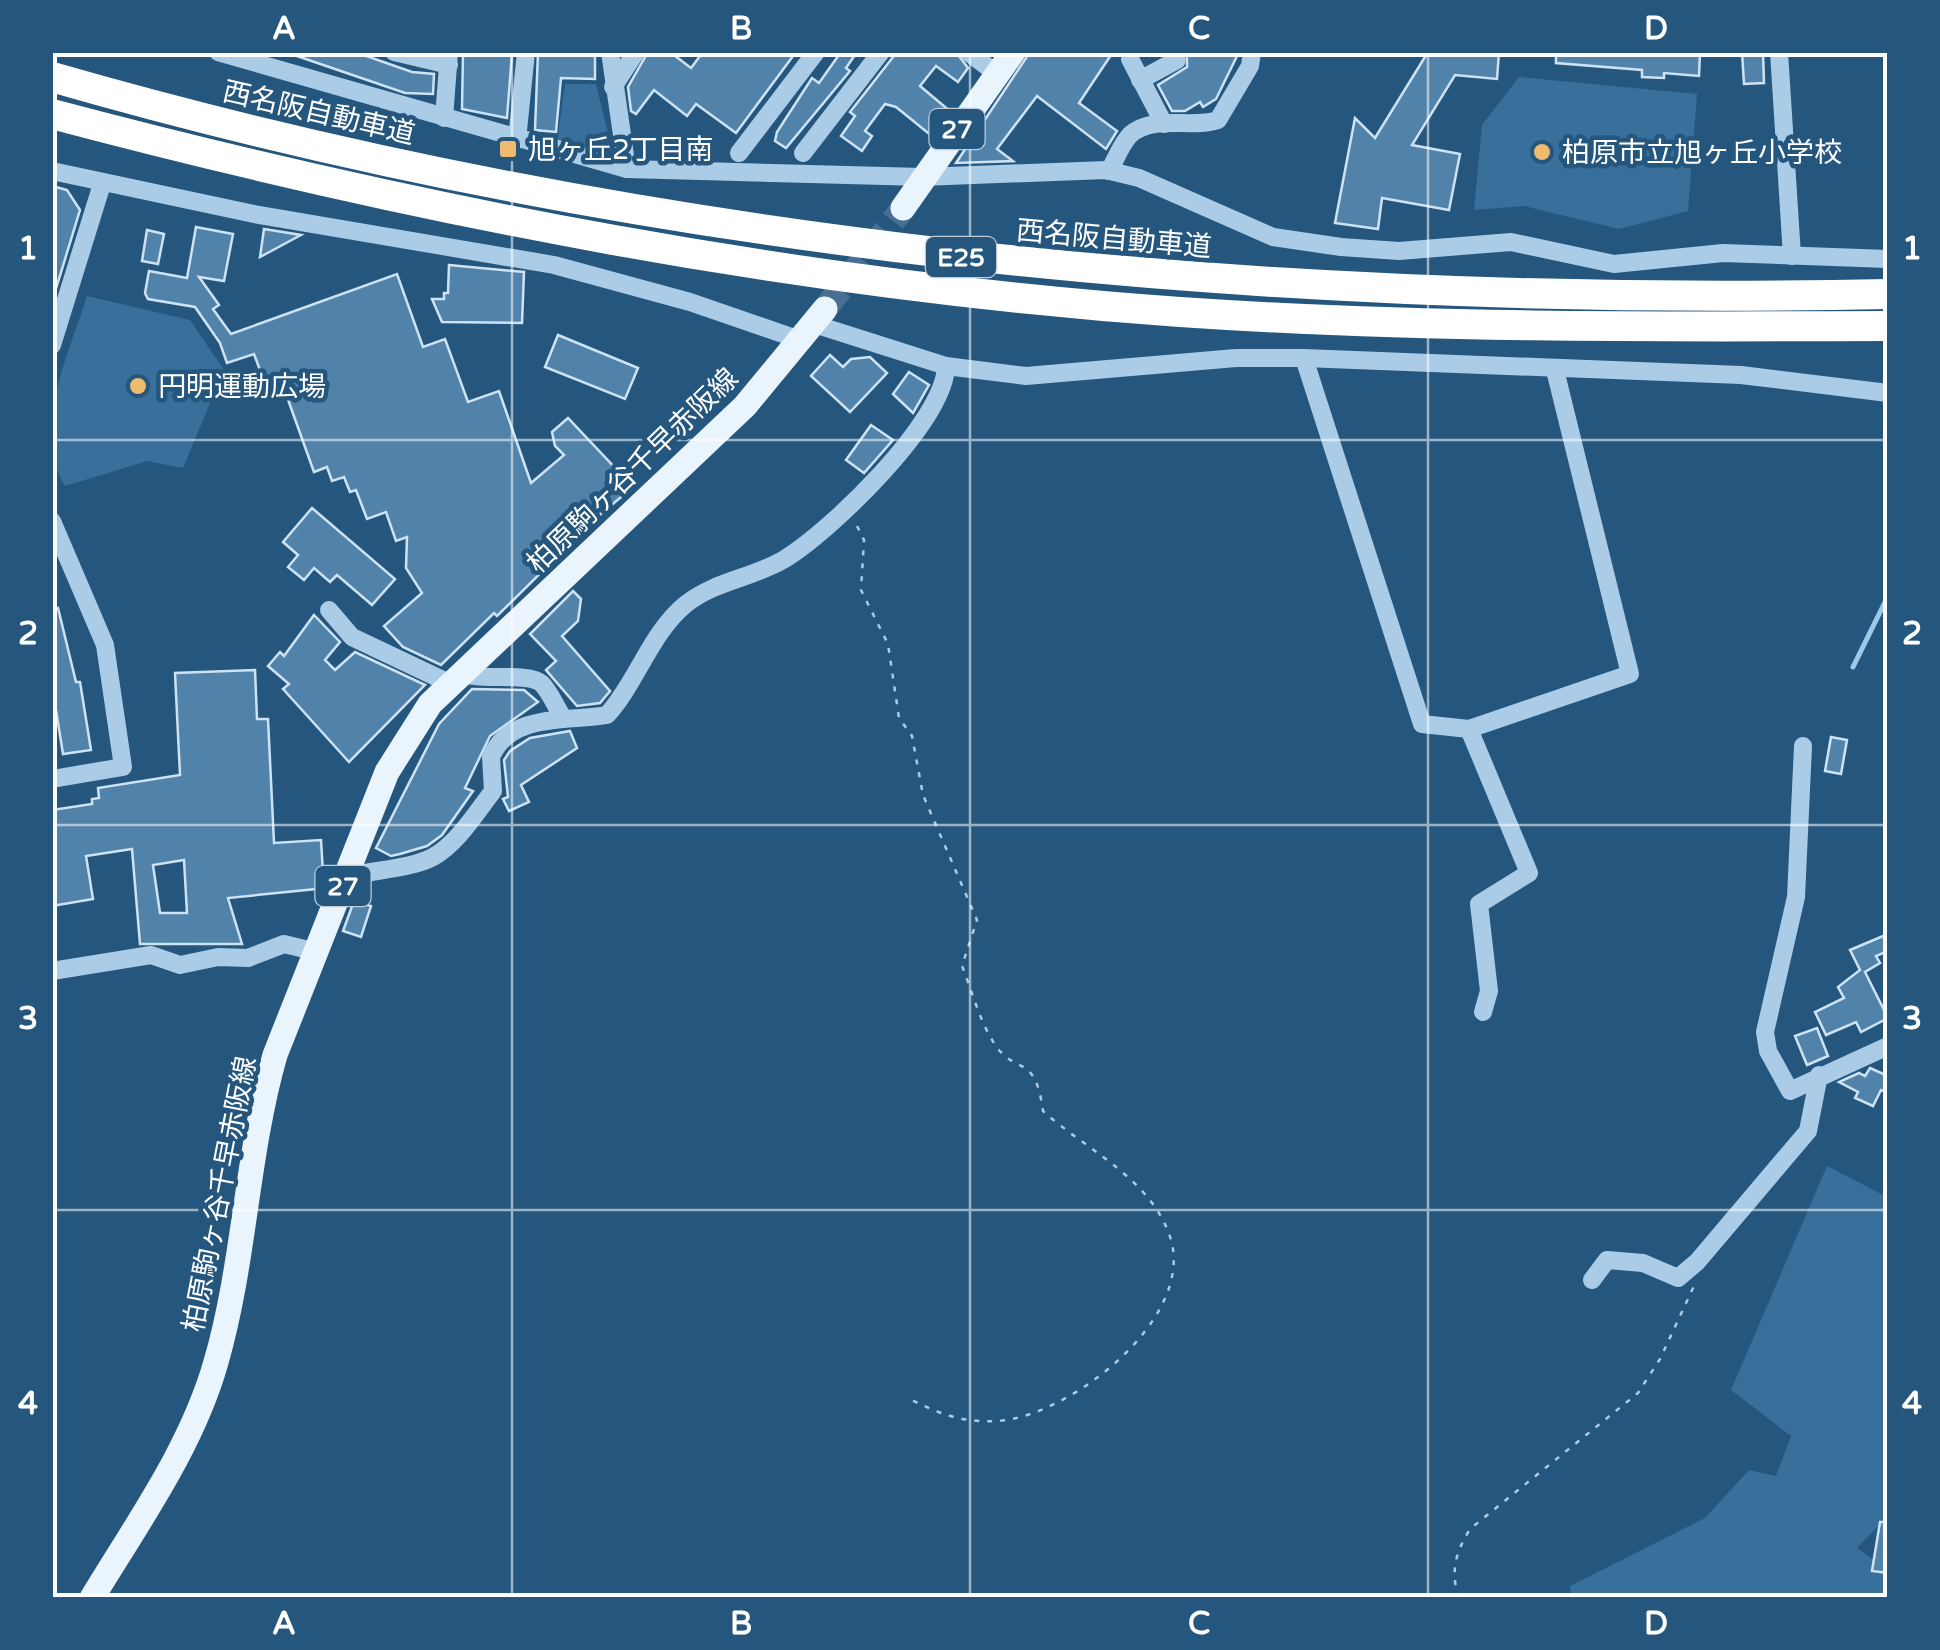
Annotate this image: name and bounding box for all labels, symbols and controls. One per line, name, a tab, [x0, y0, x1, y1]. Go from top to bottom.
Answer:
text: A	[272, 10, 296, 48]
text: B	[730, 10, 752, 48]
text: C	[1188, 10, 1210, 48]
text: D	[1644, 10, 1668, 48]
street label: 西名阪自動車道	[219, 74, 418, 152]
road number: 27	[930, 109, 984, 149]
place label: 旭ヶ丘2丁目南	[528, 133, 714, 167]
place label: 柏原市立旭ヶ丘小学校	[1562, 136, 1842, 170]
marker: 旭ヶ丘2丁目南	[497, 138, 519, 160]
marker: 柏原市立旭ヶ丘小学校	[1531, 141, 1553, 163]
street label: 西名阪自動車道	[1015, 214, 1213, 264]
text: 1	[18, 230, 38, 268]
text: 1	[1902, 230, 1922, 268]
road number: E25	[926, 237, 996, 277]
street label: 柏原駒ヶ谷千早赤阪線	[520, 361, 745, 580]
place label: 円明運動広場	[158, 370, 326, 404]
marker: 円明運動広場	[127, 375, 149, 397]
text: 2	[18, 615, 38, 653]
text: 2	[1902, 615, 1922, 653]
road number: 27	[316, 866, 370, 906]
text: 3	[18, 1000, 38, 1038]
text: 3	[1902, 1000, 1922, 1038]
street label: 柏原駒ヶ谷千早赤阪線	[177, 1054, 263, 1335]
text: 4	[18, 1385, 38, 1423]
text: 4	[1902, 1385, 1922, 1423]
text: A	[272, 1605, 296, 1643]
text: B	[730, 1605, 752, 1643]
text: C	[1188, 1605, 1210, 1643]
text: D	[1644, 1605, 1668, 1643]

